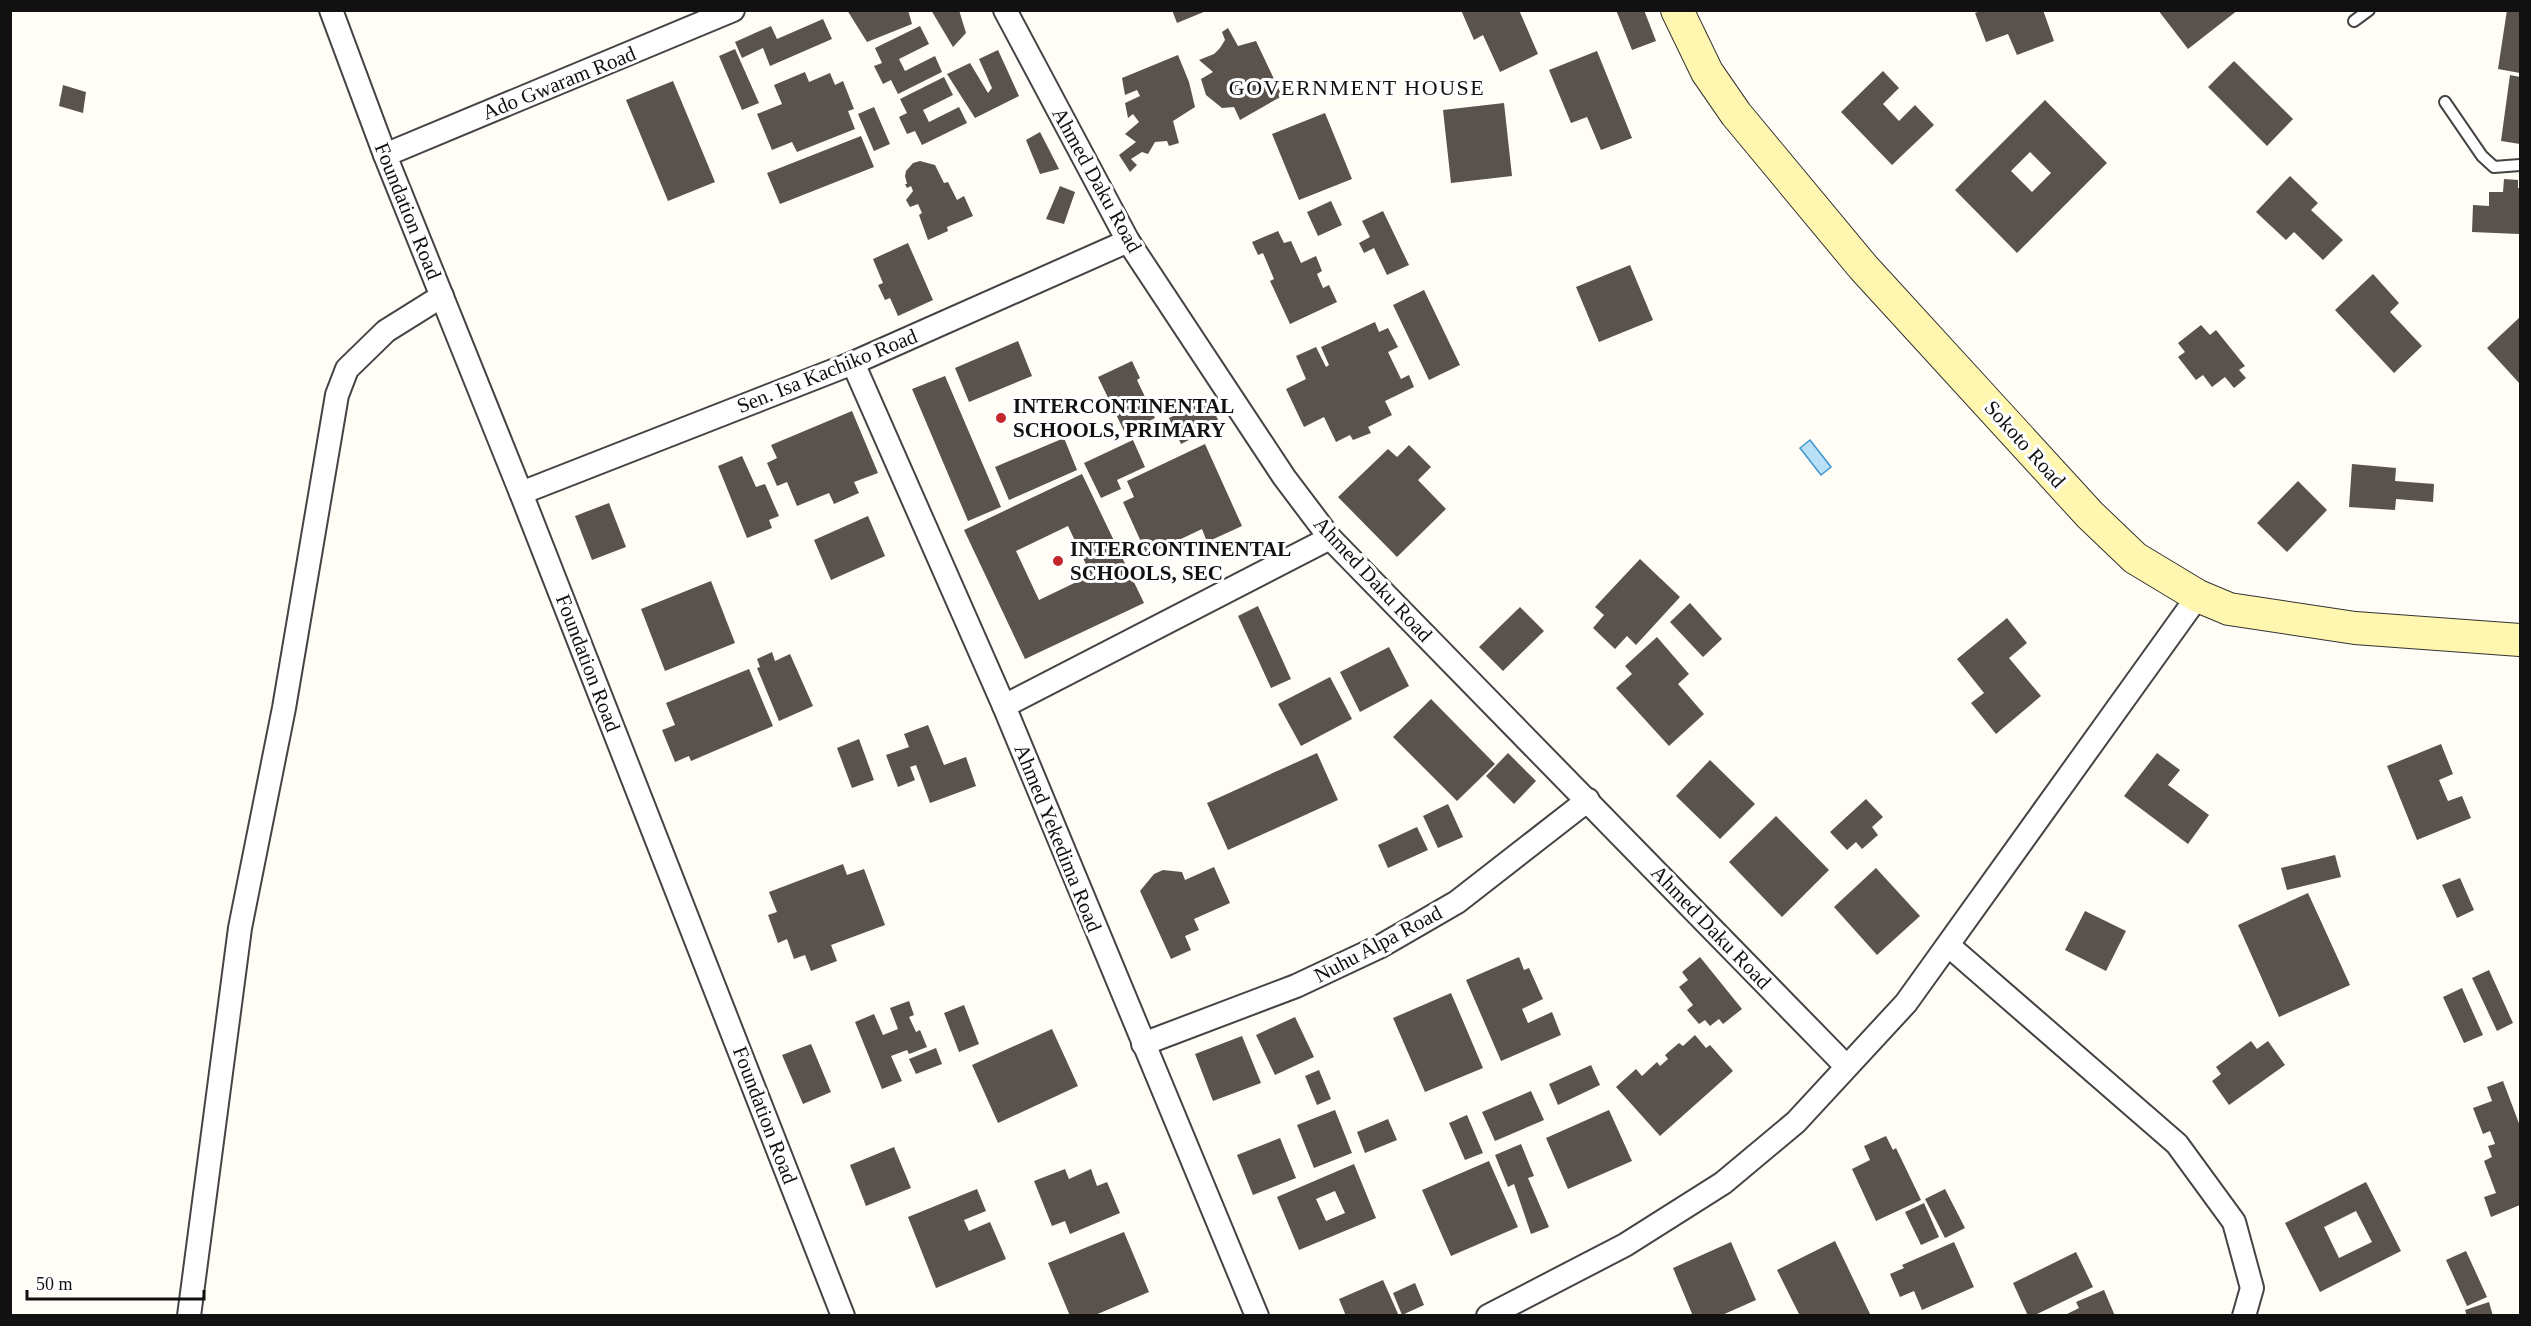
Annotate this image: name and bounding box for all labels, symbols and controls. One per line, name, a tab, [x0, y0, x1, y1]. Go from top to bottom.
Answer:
street label: Ado Gwaram Road	[479, 41, 640, 125]
district label: GOVERNMENT HOUSE	[1229, 75, 1485, 100]
street label: Ahmed Daku Road	[1047, 103, 1147, 257]
street label: Foundation Road	[370, 139, 447, 283]
street label: Sen. Isa Kachiko Road	[733, 324, 921, 418]
place label: INTERCONTINENTAL SCHOOLS, PRIMARY	[1013, 394, 1234, 442]
street label: Sokoto Road	[1980, 395, 2071, 493]
marker: INTERCONTINENTAL SCHOOLS, PRIMARY	[994, 411, 1008, 425]
street label: Ahmed Daku Road	[1309, 512, 1437, 647]
place label: INTERCONTINENTAL SCHOOLS, SEC	[1070, 537, 1291, 585]
marker: INTERCONTINENTAL SCHOOLS, SEC	[1051, 554, 1065, 568]
street label: Foundation Road	[551, 591, 625, 736]
street label: Ahmed Yekedima Road	[1009, 741, 1107, 936]
street label: Ahmed Daku Road	[1646, 860, 1776, 994]
street label: Nuhu Alpa Road	[1310, 900, 1446, 988]
street label: Foundation Road	[728, 1043, 802, 1188]
scale bar	[27, 1263, 204, 1301]
text: 50 m	[36, 1274, 73, 1294]

